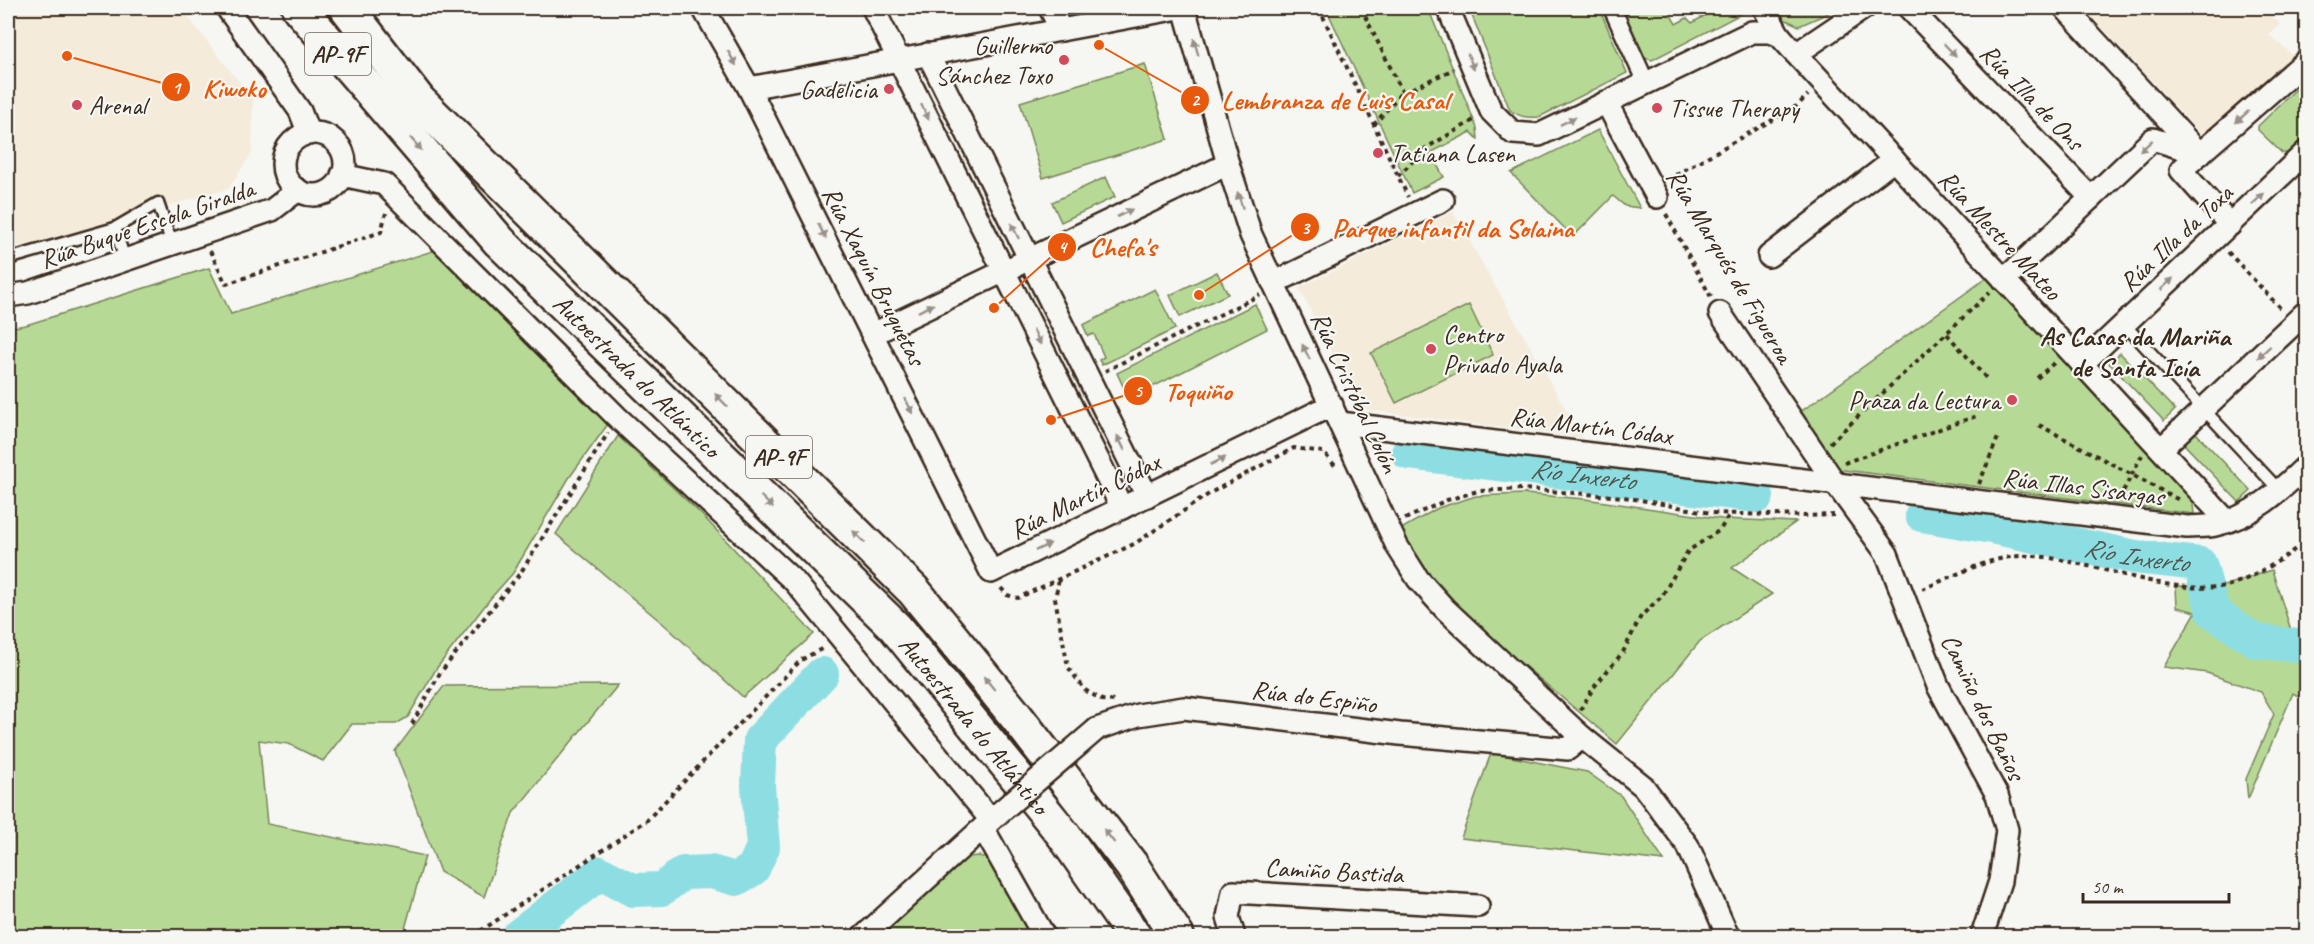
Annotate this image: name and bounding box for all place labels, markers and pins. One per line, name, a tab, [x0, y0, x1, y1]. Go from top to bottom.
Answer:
place label: Guillermo Sánchez Toxo	[935, 29, 1054, 92]
marker: Guillermo Sánchez Toxo	[1057, 53, 1071, 67]
callout: Kiwoko	[161, 65, 278, 110]
place label: Gadelicia	[800, 73, 879, 106]
callout: Lembranza de Luis Casal	[1180, 77, 1460, 122]
marker: Gadelicia	[882, 82, 896, 96]
place label: Arenal	[89, 89, 151, 122]
place label: Tissue Therapy	[1669, 92, 1801, 125]
marker: Arenal	[70, 98, 84, 112]
marker: Tissue Therapy	[1650, 101, 1664, 115]
place label: Tatiana Lasen	[1390, 137, 1516, 170]
marker: Tatiana Lasen	[1371, 146, 1385, 160]
callout: Parque infantil da Solaina	[1290, 205, 1586, 250]
callout: Chefa's	[1047, 224, 1168, 269]
place label: Centro Privado Ayala	[1443, 318, 1563, 381]
marker: Centro Privado Ayala	[1424, 342, 1438, 356]
callout: Toquiño	[1123, 368, 1244, 413]
place label: Praza da Lectura	[1848, 384, 2002, 417]
marker: Praza da Lectura	[2005, 393, 2019, 407]

